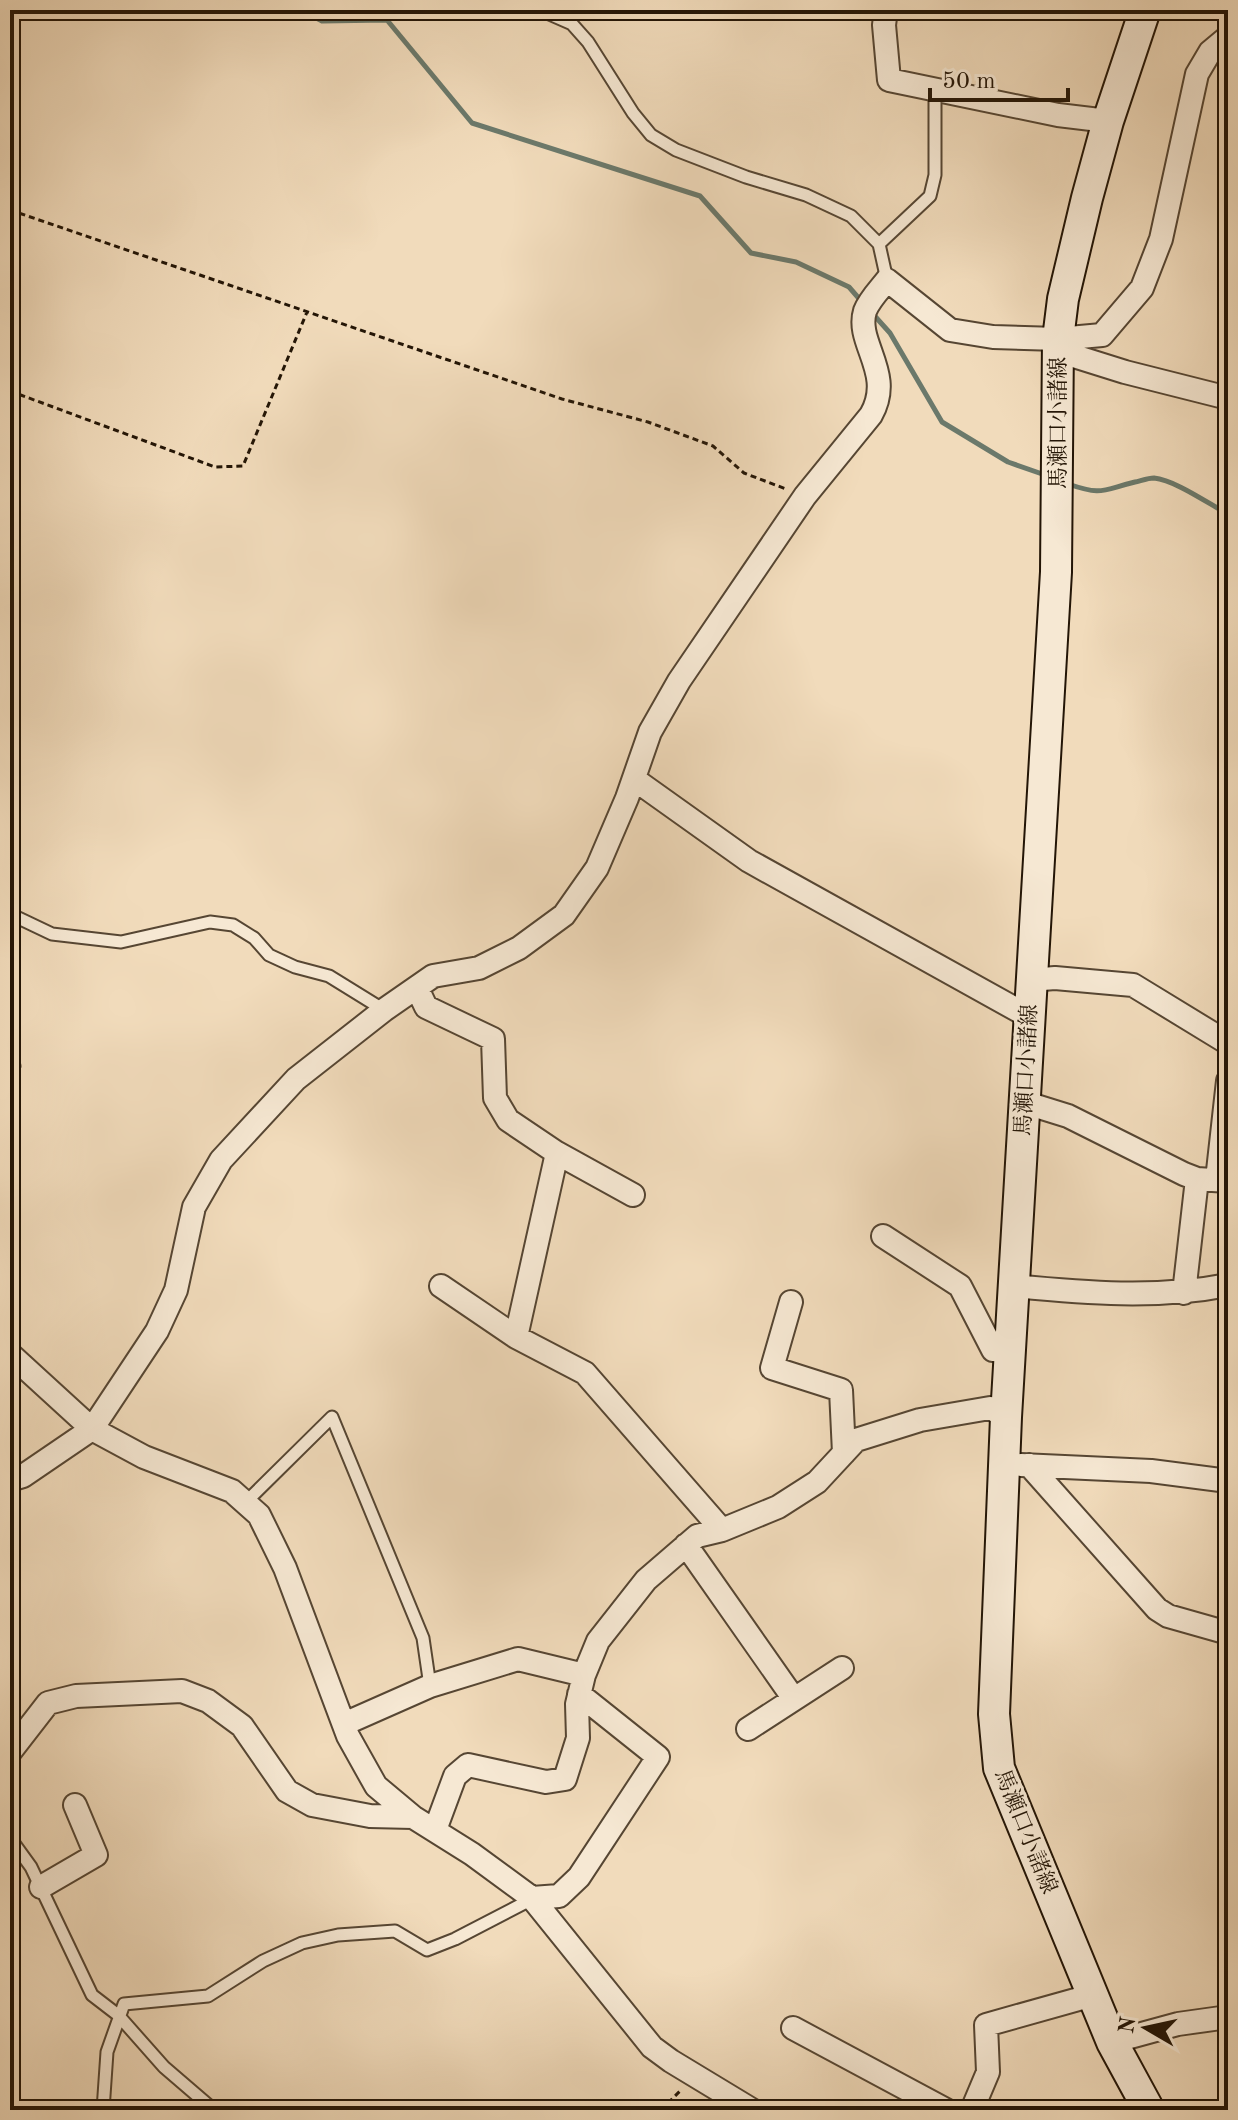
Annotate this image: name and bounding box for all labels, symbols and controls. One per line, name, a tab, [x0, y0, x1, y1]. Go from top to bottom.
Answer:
scale bar	[930, 52, 1068, 102]
text: 50 m	[942, 70, 996, 94]
street label: 馬瀬口小諸線	[1046, 357, 1070, 489]
street label: 馬瀬口小諸線	[1011, 1004, 1041, 1137]
street label: 馬瀬口小諸線	[990, 1766, 1062, 1897]
north arrow	[1106, 1988, 1186, 2068]
text: N	[1116, 2015, 1140, 2035]

